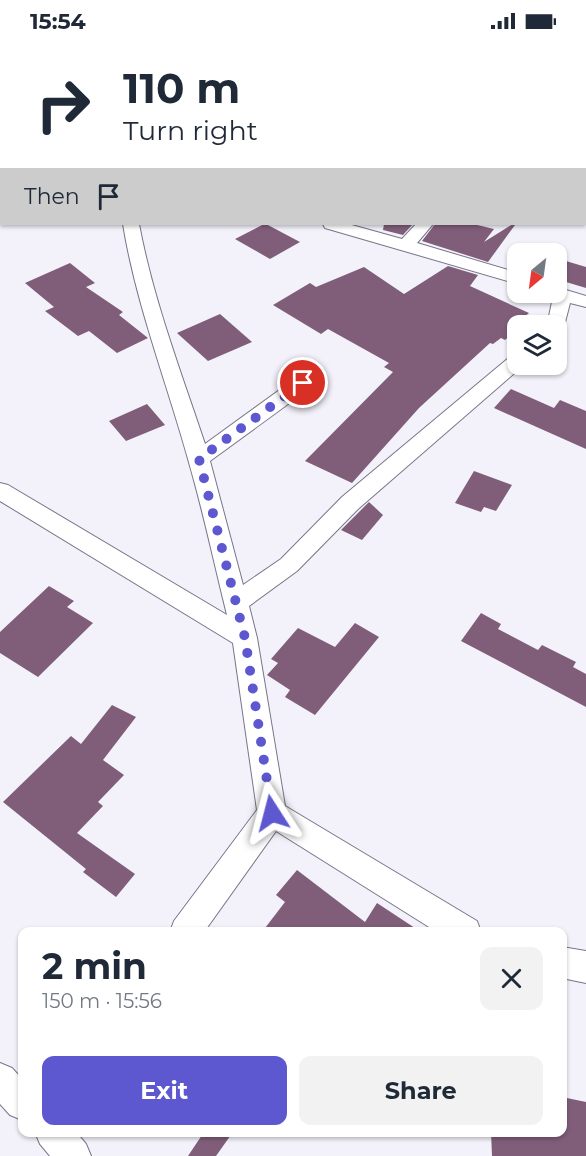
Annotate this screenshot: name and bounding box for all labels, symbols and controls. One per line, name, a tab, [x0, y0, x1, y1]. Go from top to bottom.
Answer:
text: 15:54	[30, 8, 86, 35]
text: 110 m	[123, 62, 240, 114]
icon: right	[24, 66, 102, 144]
text: Turn right	[123, 114, 258, 147]
icon: arrive	[92, 180, 125, 213]
text: Then	[24, 183, 80, 210]
north arrow	[507, 243, 567, 303]
map controls	[507, 243, 567, 375]
button: layers	[507, 315, 567, 375]
pin	[277, 357, 328, 408]
icon: arrive	[286, 366, 319, 399]
position arrow	[240, 781, 304, 845]
text: 2 min	[42, 944, 147, 988]
button: close	[480, 947, 543, 1010]
text: 150 m · 15:56	[42, 989, 162, 1013]
button: Exit	[42, 1056, 287, 1125]
button: Share	[299, 1056, 543, 1125]

